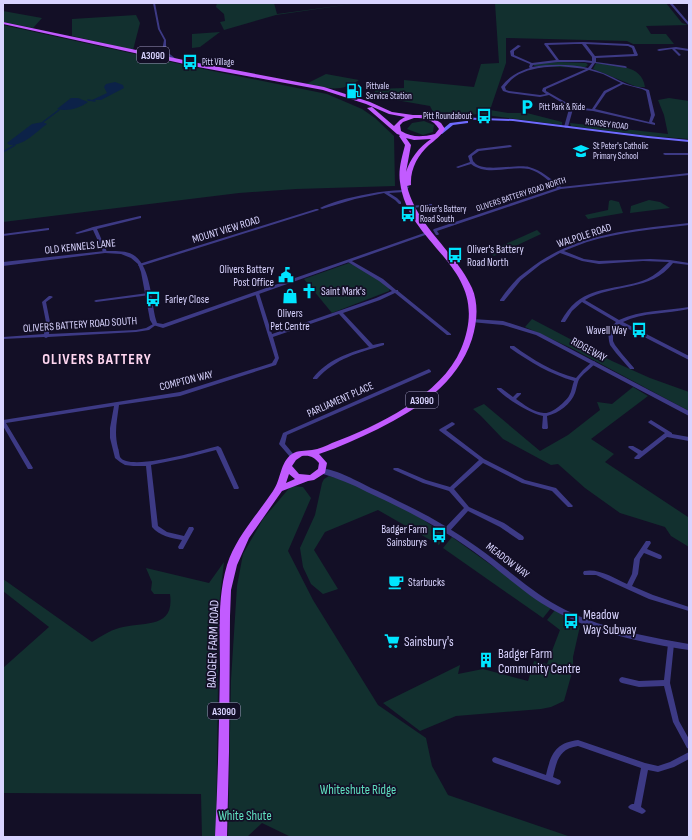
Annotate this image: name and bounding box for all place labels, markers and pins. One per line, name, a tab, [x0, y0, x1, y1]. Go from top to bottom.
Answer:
bus stop icon: Pitt Village	[181, 53, 199, 71]
place label: Pitt Village	[202, 57, 234, 68]
place label: Pittvale Service Station	[366, 81, 412, 102]
fuel station icon: Pittvale Service Station	[345, 82, 363, 100]
parking icon: Pitt Park & Ride	[518, 98, 536, 116]
place label: Pitt Park & Ride	[539, 102, 586, 113]
bus stop icon: Pitt Roundabout	[475, 107, 493, 125]
place label: Pitt Roundabout	[423, 111, 472, 122]
place label: St Peter's Catholic Primary School	[593, 141, 649, 162]
school or university icon: St Peter's Catholic Primary School	[572, 142, 590, 160]
place label: Oliver's Battery Road South	[420, 204, 467, 225]
bus stop icon: Oliver's Battery Road South	[399, 205, 417, 223]
place label: Oliver's Battery Road North	[467, 243, 524, 269]
bus stop icon: Oliver's Battery Road North	[446, 246, 464, 264]
place label: Olivers Battery Post Office	[219, 263, 275, 289]
public building icon: Olivers Battery Post Office	[277, 266, 295, 284]
church icon: Saint Mark's	[300, 282, 318, 300]
place label: Saint Mark's	[321, 285, 366, 298]
shop icon: Olivers Pet Centre	[281, 287, 299, 305]
bus stop icon: Farley Close	[144, 290, 162, 308]
place label: Farley Close	[165, 293, 209, 306]
place label: Olivers Pet Centre	[270, 307, 310, 333]
bus stop icon: Wavell Way	[630, 321, 648, 339]
place label: Wavell Way	[586, 324, 628, 337]
place label: Badger Farm Sainsburys	[381, 523, 427, 549]
bus stop icon: Badger Farm Sainsburys	[430, 526, 448, 544]
cafe icon: Starbucks	[387, 573, 405, 591]
place label: Starbucks	[408, 576, 445, 589]
place label: Meadow Way Subway	[583, 607, 637, 638]
bus stop icon: Meadow Way Subway	[562, 612, 580, 630]
supermarket icon: Sainsbury's	[383, 632, 401, 650]
place label: Sainsbury's	[404, 634, 454, 650]
place label: Badger Farm Community Centre	[498, 646, 581, 677]
building icon: Badger Farm Community Centre	[477, 651, 495, 669]

